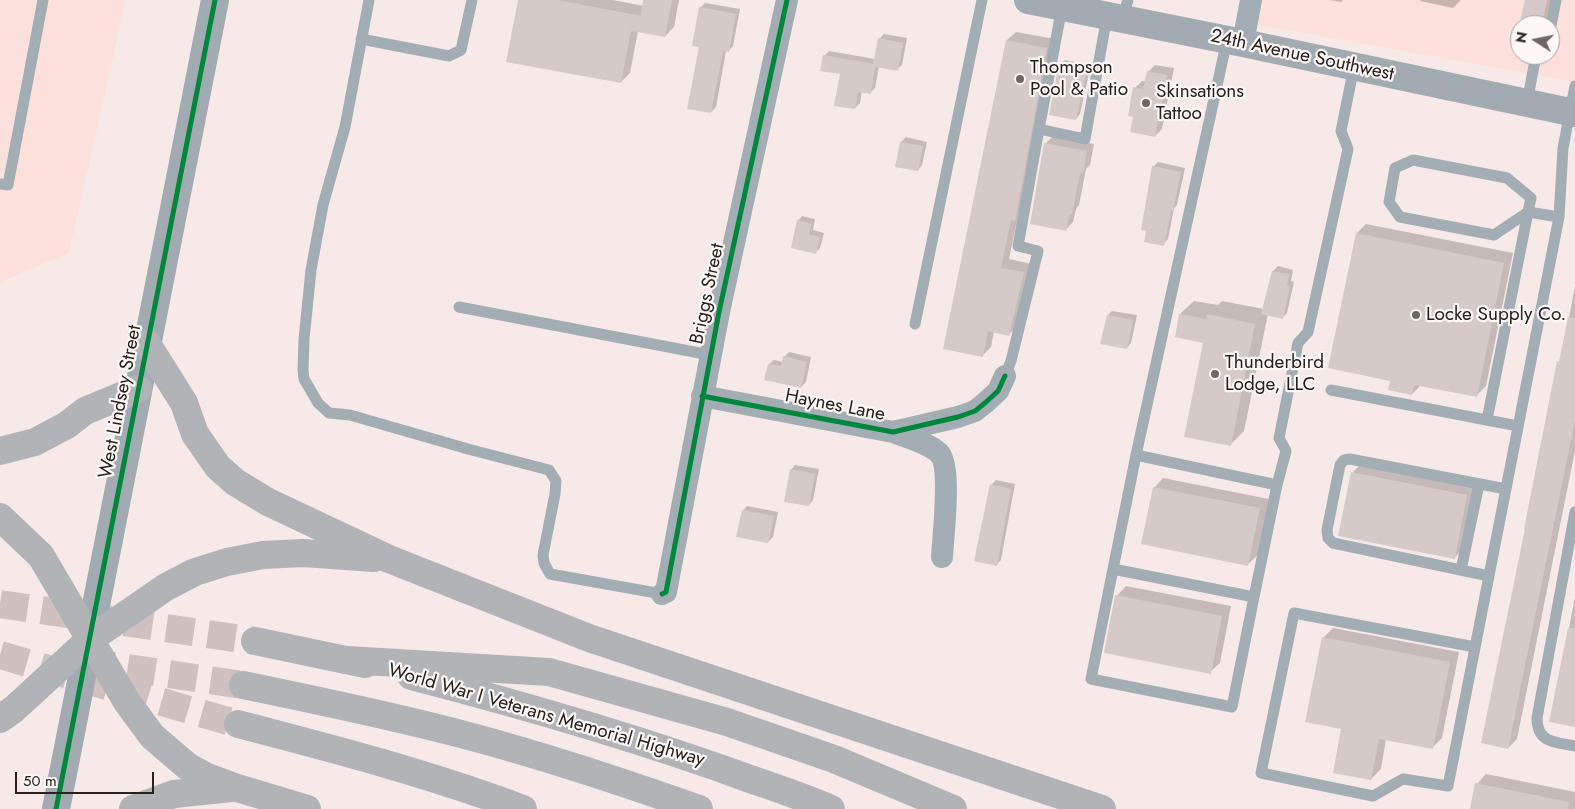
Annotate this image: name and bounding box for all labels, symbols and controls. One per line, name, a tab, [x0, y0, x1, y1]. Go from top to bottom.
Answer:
north arrow	[1510, 15, 1560, 65]
street label: 24th Avenue Southwest	[1208, 25, 1396, 87]
text: N	[1510, 30, 1532, 45]
place label: Thompson Pool & Patio	[1030, 57, 1128, 101]
marker: Thompson Pool & Patio	[1014, 73, 1026, 85]
place label: Skinsations Tattoo	[1156, 81, 1244, 125]
marker: Skinsations Tattoo	[1140, 97, 1152, 109]
street label: Briggs Street	[686, 242, 730, 346]
place label: Locke Supply Co.	[1426, 304, 1566, 326]
marker: Locke Supply Co.	[1410, 309, 1422, 321]
street label: West Lindsey Street	[95, 323, 147, 481]
place label: Thunderbird Lodge, LLC	[1225, 352, 1324, 396]
marker: Thunderbird Lodge, LLC	[1209, 368, 1221, 380]
street label: Haynes Lane	[783, 385, 887, 427]
street label: World War I Veterans Memorial Highway	[385, 660, 707, 772]
scale bar	[18, 762, 156, 794]
text: 50 m	[23, 770, 57, 792]

